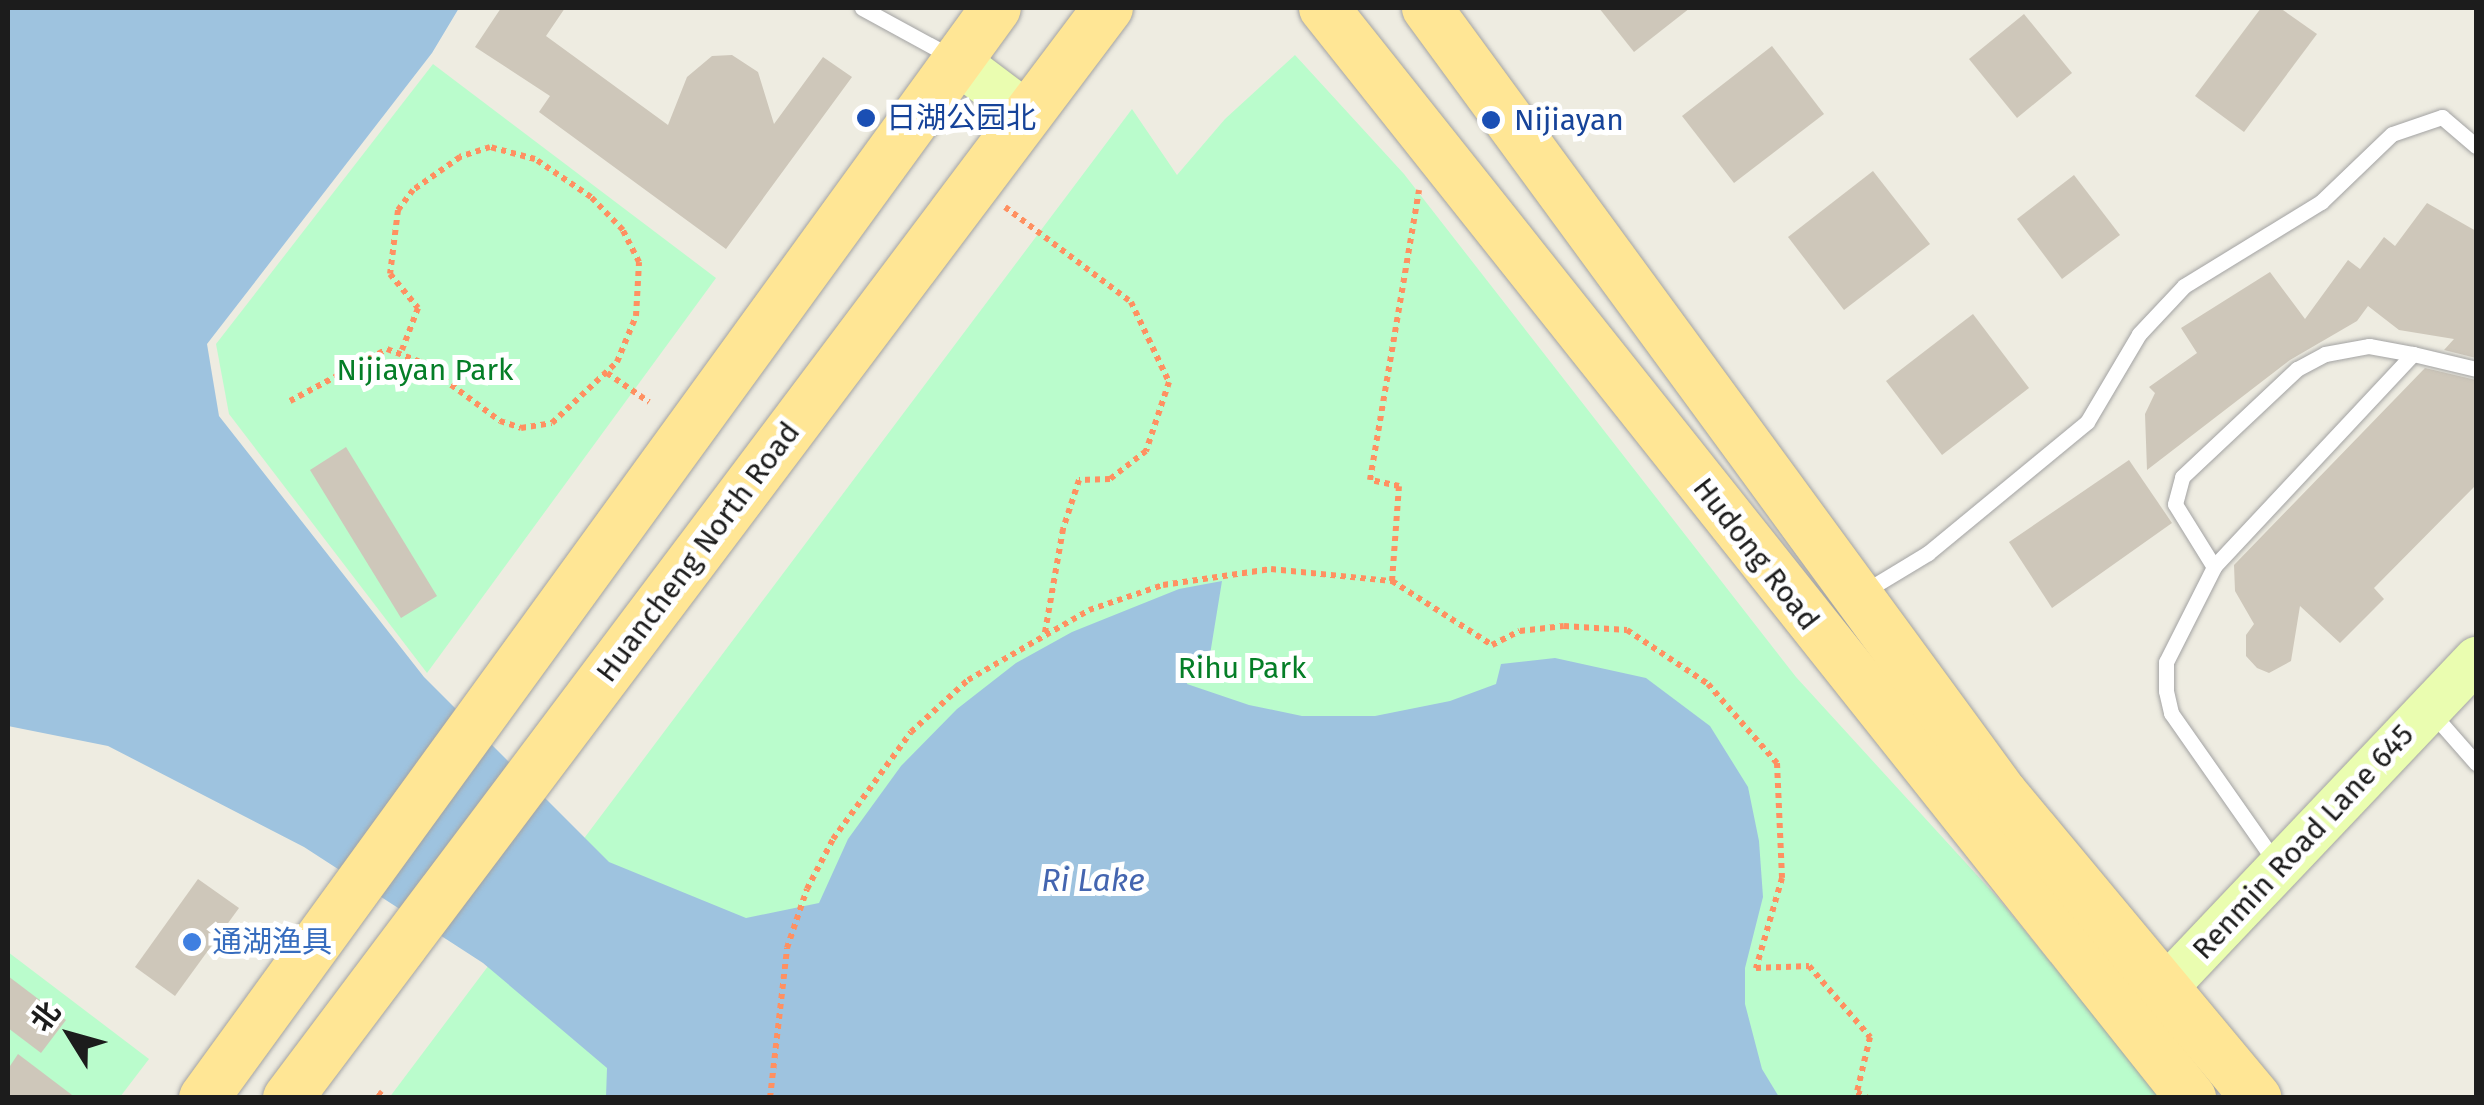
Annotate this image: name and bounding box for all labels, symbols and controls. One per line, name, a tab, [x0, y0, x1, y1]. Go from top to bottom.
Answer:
place label: 日湖公园北	[886, 100, 1036, 136]
place label: Nijiayan	[1514, 102, 1624, 138]
marker: 日湖公园北	[855, 107, 877, 129]
marker: Nijiayan	[1478, 107, 1504, 133]
park label: Nijiayan Park	[337, 352, 513, 388]
street label: Huancheng North Road	[588, 415, 808, 689]
street label: Hudong Road	[1685, 471, 1827, 637]
park label: Rihu Park	[1178, 650, 1306, 686]
street label: Renmin Road Lane 645	[2185, 717, 2421, 967]
water label: Ri Lake	[1041, 861, 1145, 899]
place label: 通湖渔具	[212, 924, 332, 960]
marker: 通湖渔具	[181, 931, 203, 953]
north arrow	[20, 985, 120, 1085]
text: 北	[24, 996, 67, 1038]

